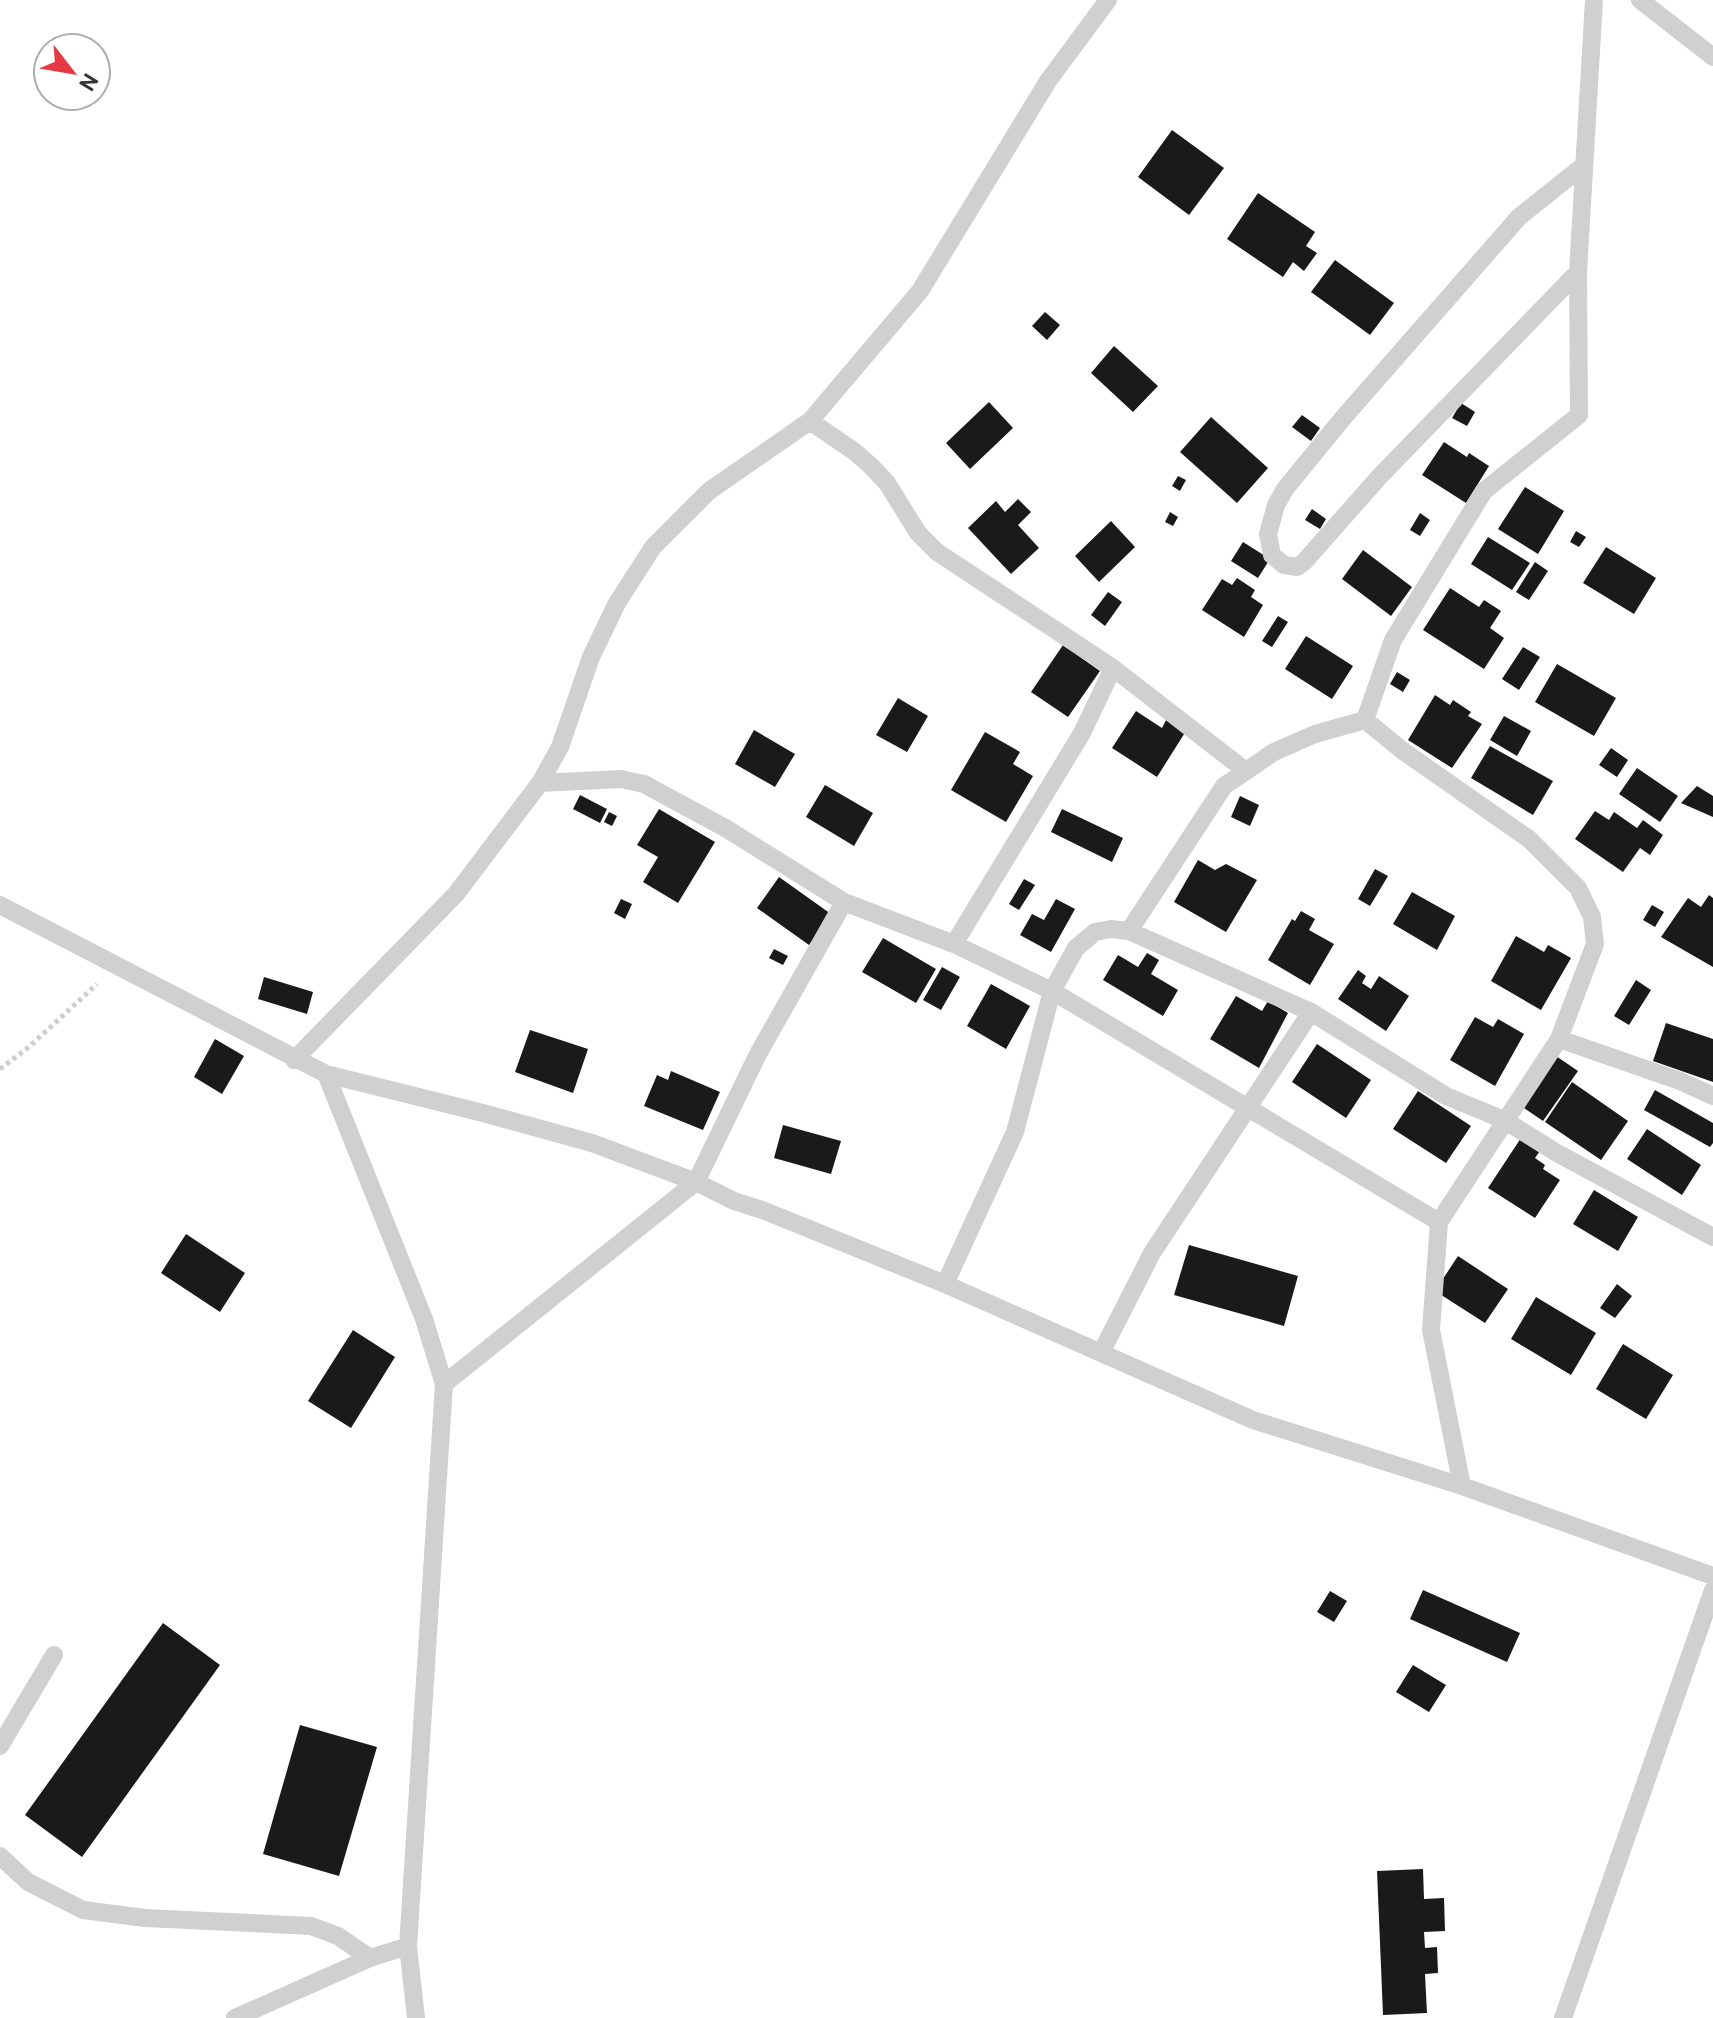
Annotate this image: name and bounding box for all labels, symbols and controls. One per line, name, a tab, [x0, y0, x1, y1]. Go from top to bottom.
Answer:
north arrow	[32, 32, 112, 112]
text: N	[71, 67, 103, 95]

